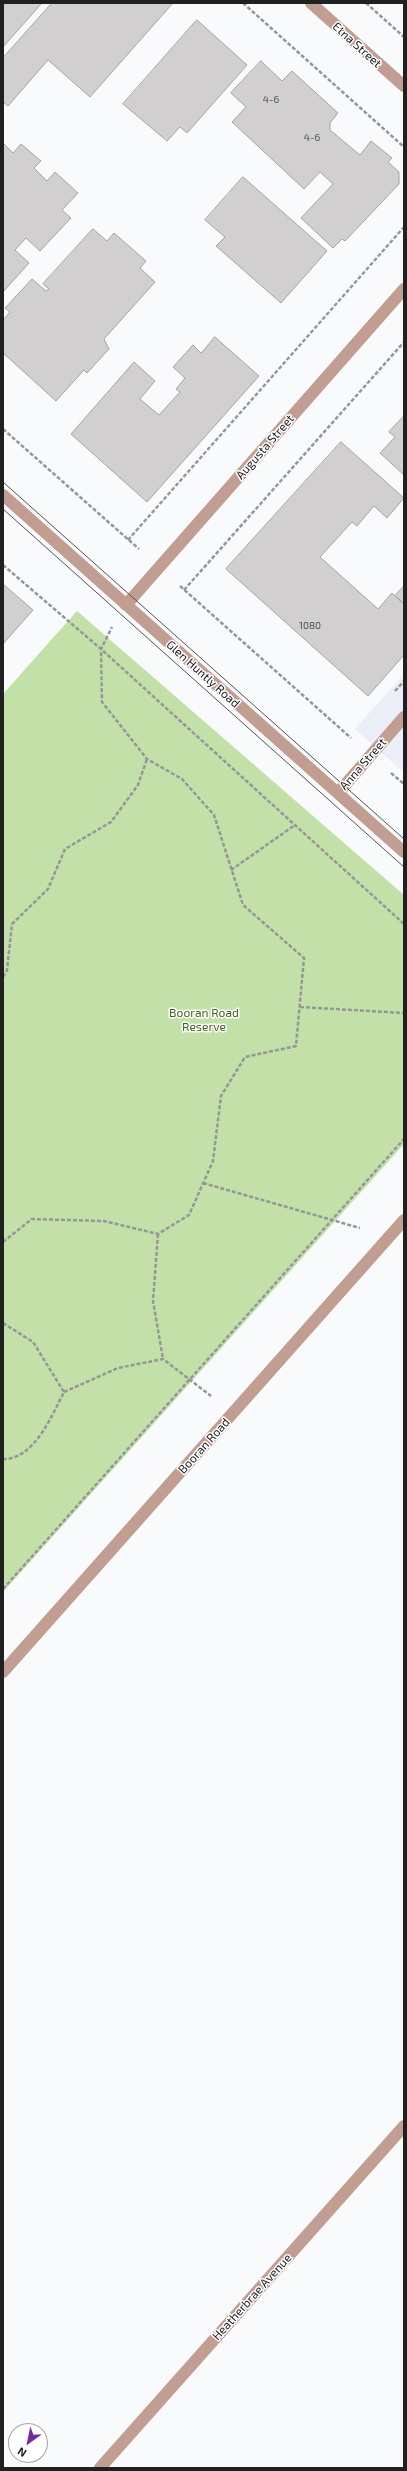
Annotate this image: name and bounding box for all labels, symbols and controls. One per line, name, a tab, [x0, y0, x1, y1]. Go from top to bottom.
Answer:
street label: Etna Street	[330, 19, 384, 71]
house number: 4-6	[263, 94, 279, 106]
house number: 4-6	[304, 132, 320, 144]
street label: Augusta Street	[233, 412, 297, 482]
house number: 1080	[299, 620, 321, 632]
street label: Glen Huntly Road	[163, 637, 243, 711]
street label: Anna Street	[337, 735, 389, 793]
park label: Booran Road Reserve	[169, 1006, 239, 1034]
street label: Booran Road	[175, 1415, 233, 1477]
street label: Heatherbrae Avenue	[209, 2251, 295, 2343]
north arrow	[8, 2423, 48, 2463]
text: N	[15, 2445, 29, 2460]

